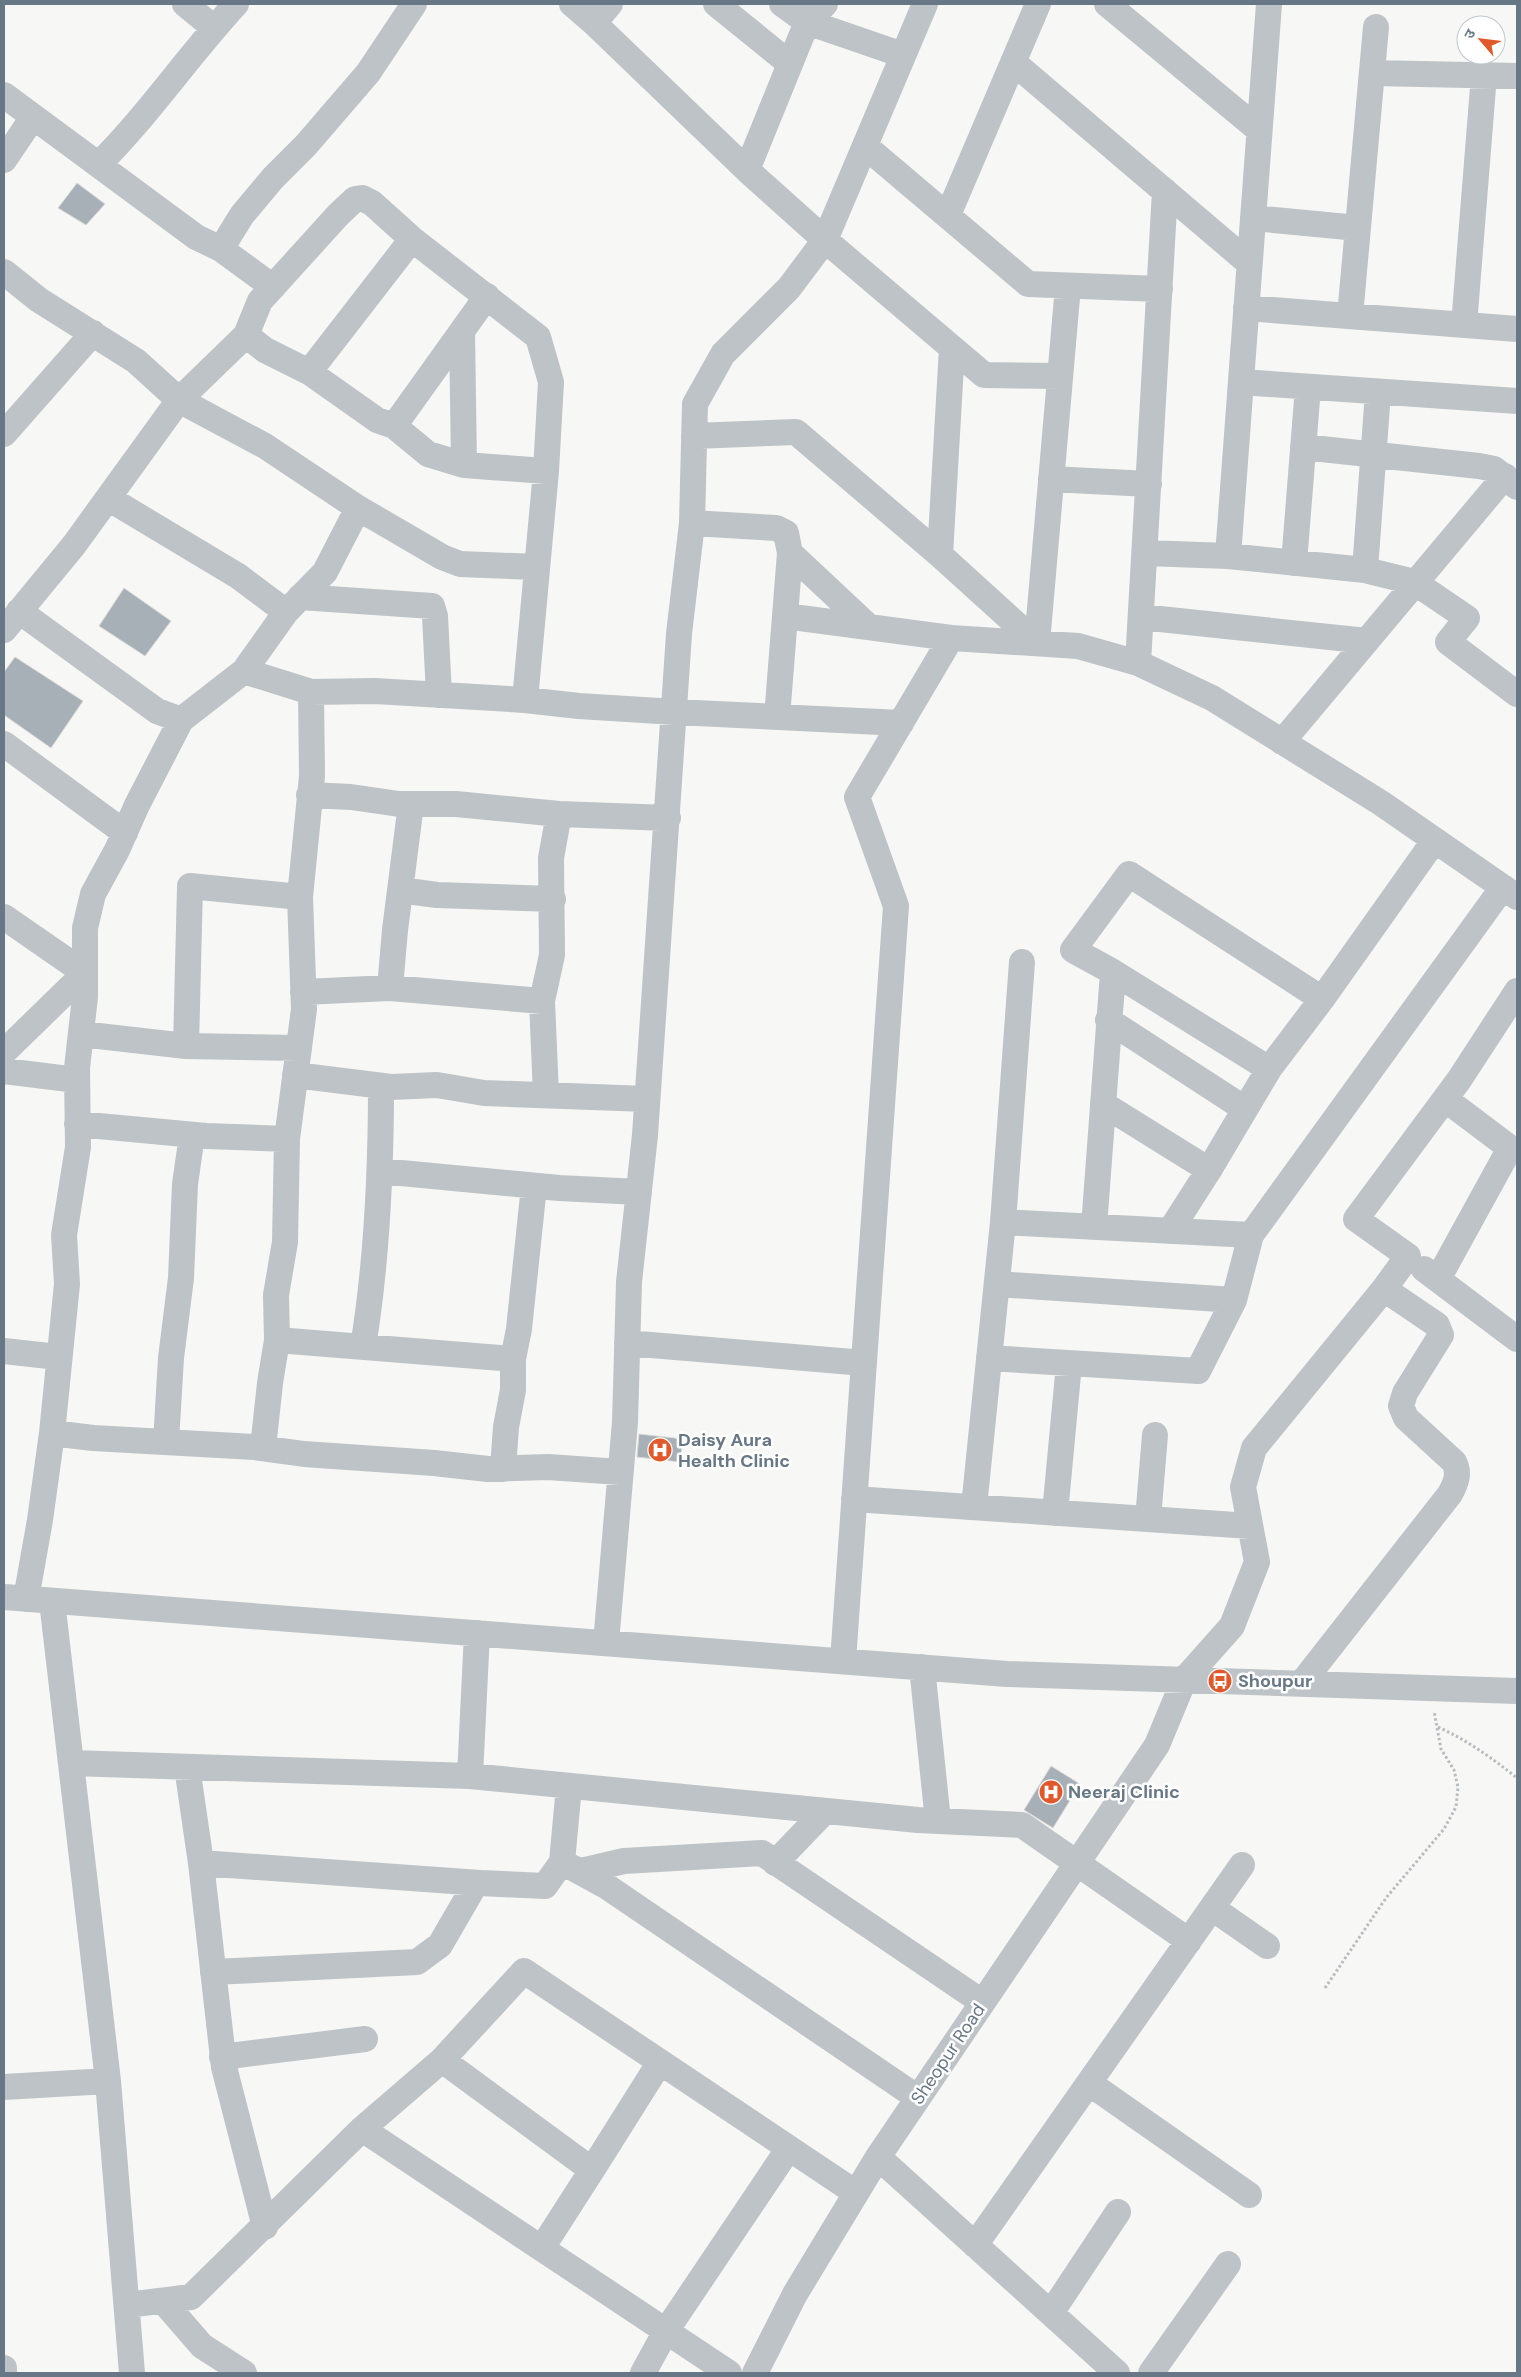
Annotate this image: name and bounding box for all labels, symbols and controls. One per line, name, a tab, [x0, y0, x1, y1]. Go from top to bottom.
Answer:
north arrow	[1456, 15, 1506, 65]
text: उ	[1460, 25, 1480, 42]
place label: Daisy Aura Health Clinic	[678, 1428, 790, 1473]
hospital icon: Daisy Aura Health Clinic	[647, 1437, 673, 1463]
bus stop icon: Shoupur	[1207, 1668, 1233, 1694]
place label: Shoupur	[1238, 1669, 1312, 1693]
hospital icon: Neeraj Clinic	[1038, 1779, 1064, 1805]
place label: Neeraj Clinic	[1068, 1780, 1180, 1804]
street label: Sheopur Road	[905, 1999, 991, 2109]

